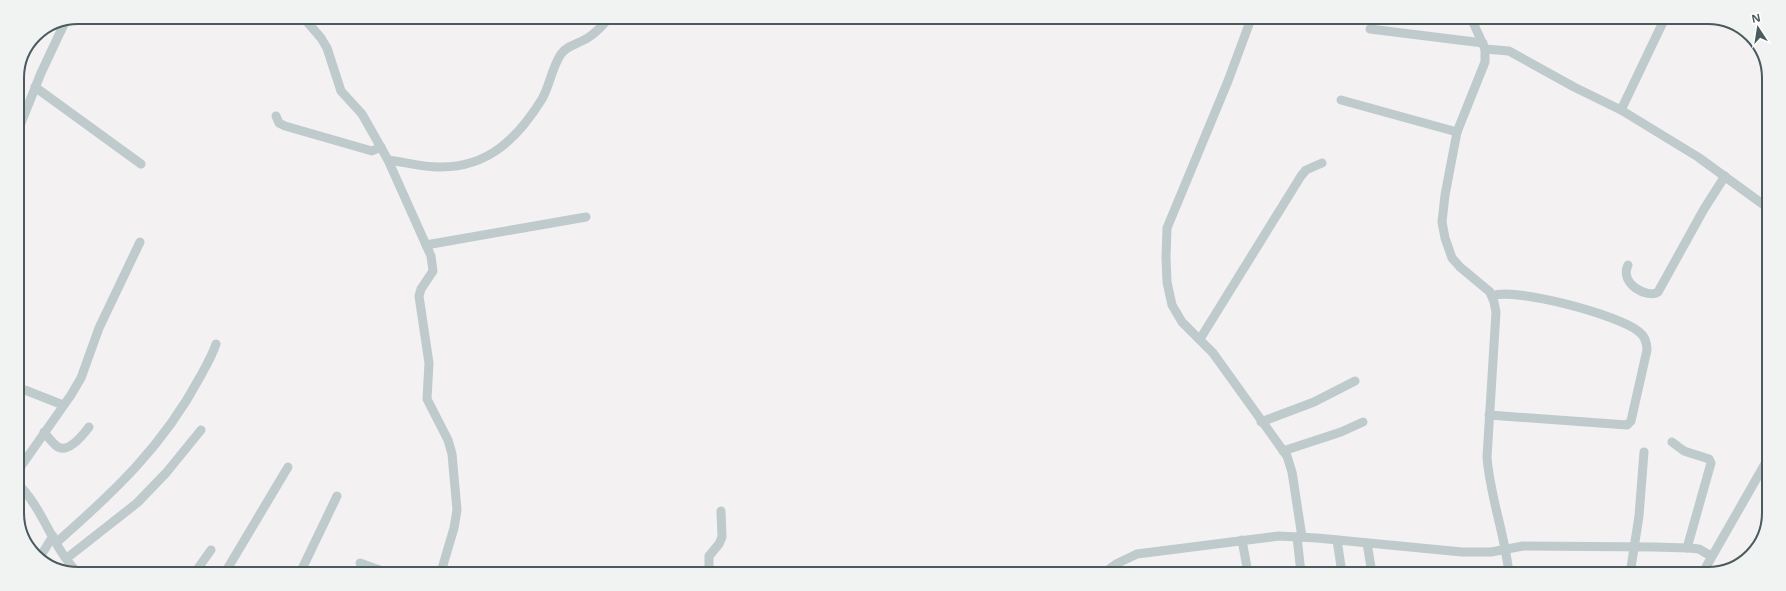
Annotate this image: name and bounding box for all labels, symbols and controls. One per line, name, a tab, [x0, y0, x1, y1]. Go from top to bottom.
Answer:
north arrow	[1738, 8, 1778, 48]
text: N	[1750, 9, 1762, 26]

